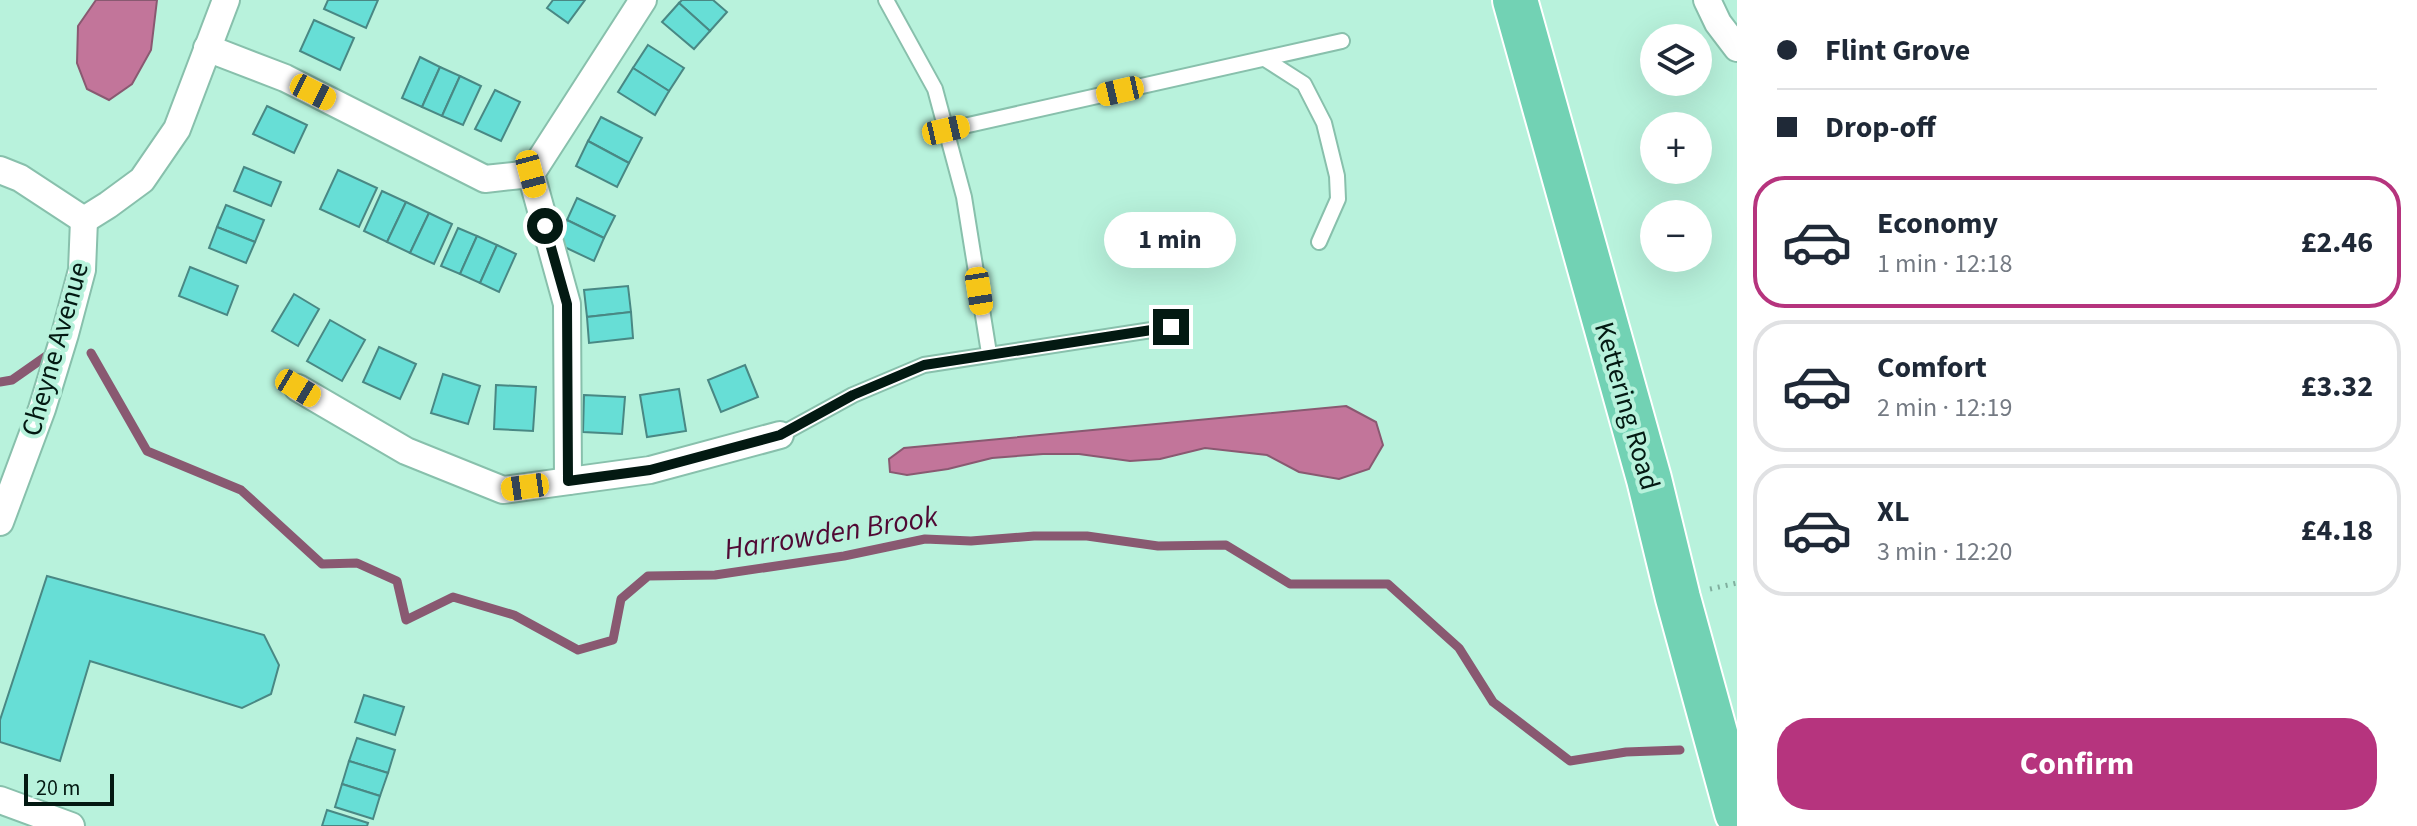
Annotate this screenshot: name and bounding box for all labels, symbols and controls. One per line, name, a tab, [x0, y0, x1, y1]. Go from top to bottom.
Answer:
map controls	[1640, 24, 1712, 272]
button: layers	[1640, 24, 1712, 96]
text: Flint Grove	[1825, 29, 1970, 72]
car	[286, 70, 340, 114]
car	[1094, 74, 1146, 108]
text: Drop-off	[1825, 106, 1936, 149]
button: +	[1640, 112, 1712, 184]
car	[920, 113, 972, 147]
car	[513, 148, 549, 200]
button: −	[1640, 200, 1712, 272]
text: Economy	[1877, 202, 1998, 245]
icon: car	[1781, 206, 1853, 278]
route start	[527, 208, 563, 244]
callout: 1 min	[1105, 211, 1237, 267]
text: 1 min	[1138, 221, 1202, 258]
text: £2.46	[2301, 221, 2373, 264]
text: 1 min · 12:18	[1877, 245, 2012, 282]
street label: Cheyne Avenue	[11, 257, 99, 441]
car	[963, 265, 995, 317]
route end	[1153, 309, 1189, 345]
street label: Kettering Road	[1584, 317, 1670, 495]
text: Comfort	[1877, 346, 1987, 389]
icon: car	[1781, 350, 1853, 422]
car	[271, 365, 325, 411]
text: £3.32	[2301, 365, 2373, 408]
text: 2 min · 12:19	[1877, 389, 2012, 426]
car	[500, 472, 550, 502]
text: XL	[1877, 490, 1910, 533]
icon: car	[1781, 494, 1853, 566]
water label: Harrowden Brook	[721, 495, 942, 571]
text: £4.18	[2301, 509, 2373, 552]
text: 3 min · 12:20	[1877, 533, 2012, 570]
button: Confirm	[1777, 718, 2377, 810]
scale bar	[24, 770, 114, 806]
text: 20 m	[36, 772, 81, 804]

